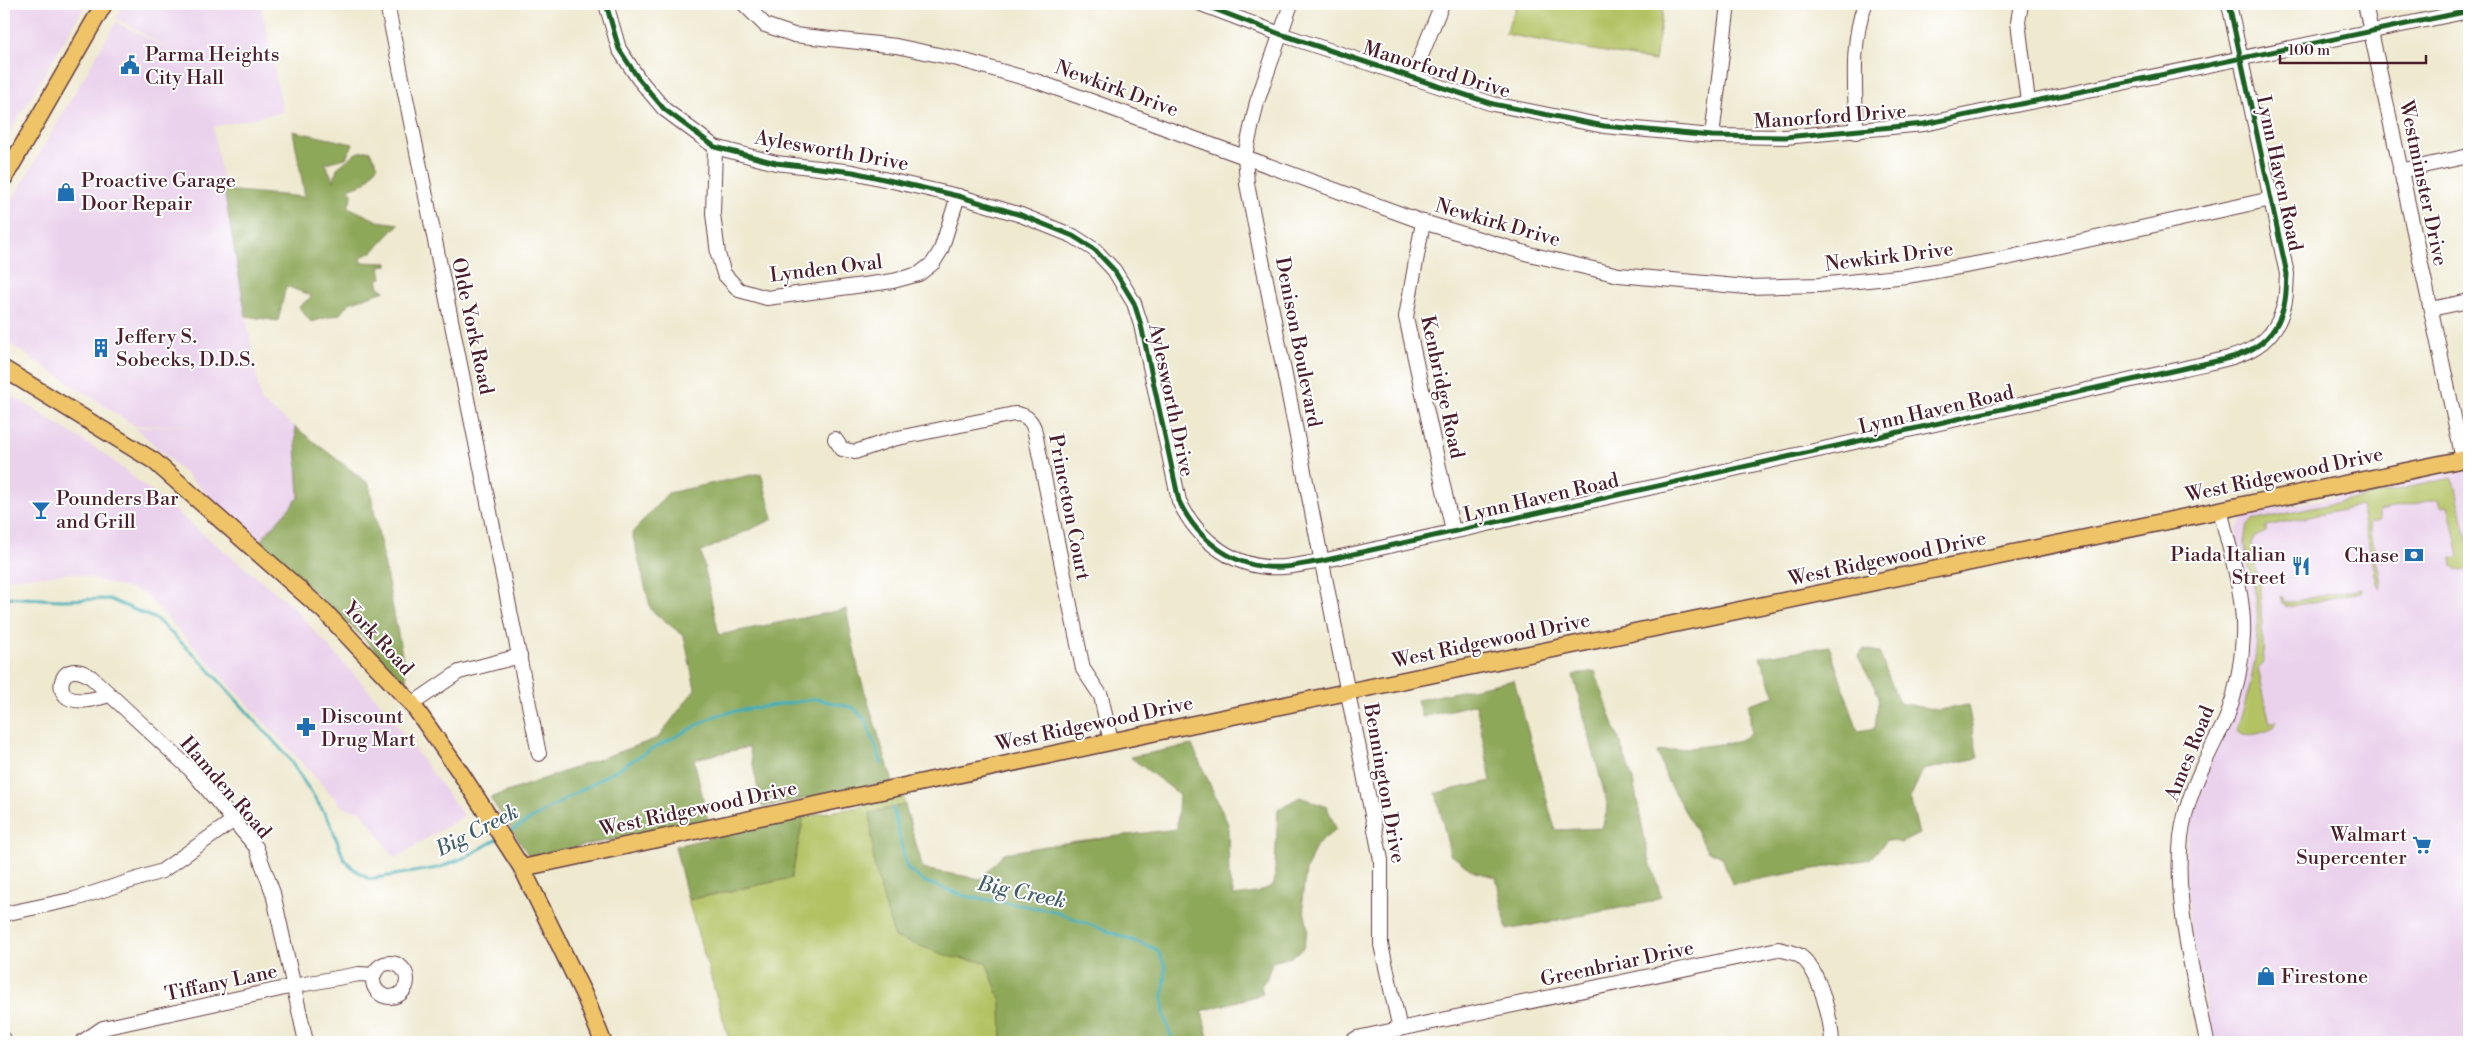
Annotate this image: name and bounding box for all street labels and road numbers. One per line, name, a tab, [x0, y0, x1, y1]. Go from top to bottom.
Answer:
street label: Manorford Drive	[1360, 36, 1513, 105]
street label: Newkirk Drive	[1051, 56, 1182, 123]
street label: Lynn Haven Road	[2250, 93, 2307, 254]
street label: Westminster Drive	[2393, 97, 2452, 268]
street label: Manorford Drive	[1753, 100, 1907, 135]
street label: Aylesworth Drive	[752, 125, 911, 177]
street label: Newkirk Drive	[1432, 194, 1563, 253]
street label: Newkirk Drive	[1823, 237, 1955, 278]
street label: Lynden Oval	[768, 250, 884, 289]
street label: Denison Boulevard	[1269, 255, 1326, 430]
street label: Olde York Road	[445, 256, 498, 398]
street label: Kenbridge Road	[1414, 313, 1469, 462]
street label: Aylesworth Drive	[1142, 321, 1199, 479]
street label: Lynn Haven Road	[1856, 380, 2017, 440]
street label: Princeton Court	[1042, 432, 1095, 582]
street label: West Ridgewood Drive	[2182, 442, 2385, 509]
street label: Lynn Haven Road	[1461, 468, 1622, 528]
street label: West Ridgewood Drive	[1785, 526, 1988, 593]
street label: York Road	[337, 596, 419, 682]
street label: West Ridgewood Drive	[1389, 608, 1592, 675]
street label: West Ridgewood Drive	[992, 691, 1195, 758]
street label: Bennington Drive	[1357, 700, 1410, 865]
street label: Ames Road	[2160, 702, 2221, 806]
street label: Hamden Road	[174, 732, 277, 845]
street label: West Ridgewood Drive	[596, 776, 799, 843]
street label: Greenbriar Drive	[1538, 936, 1696, 993]
street label: Tiffany Lane	[163, 959, 280, 1008]

